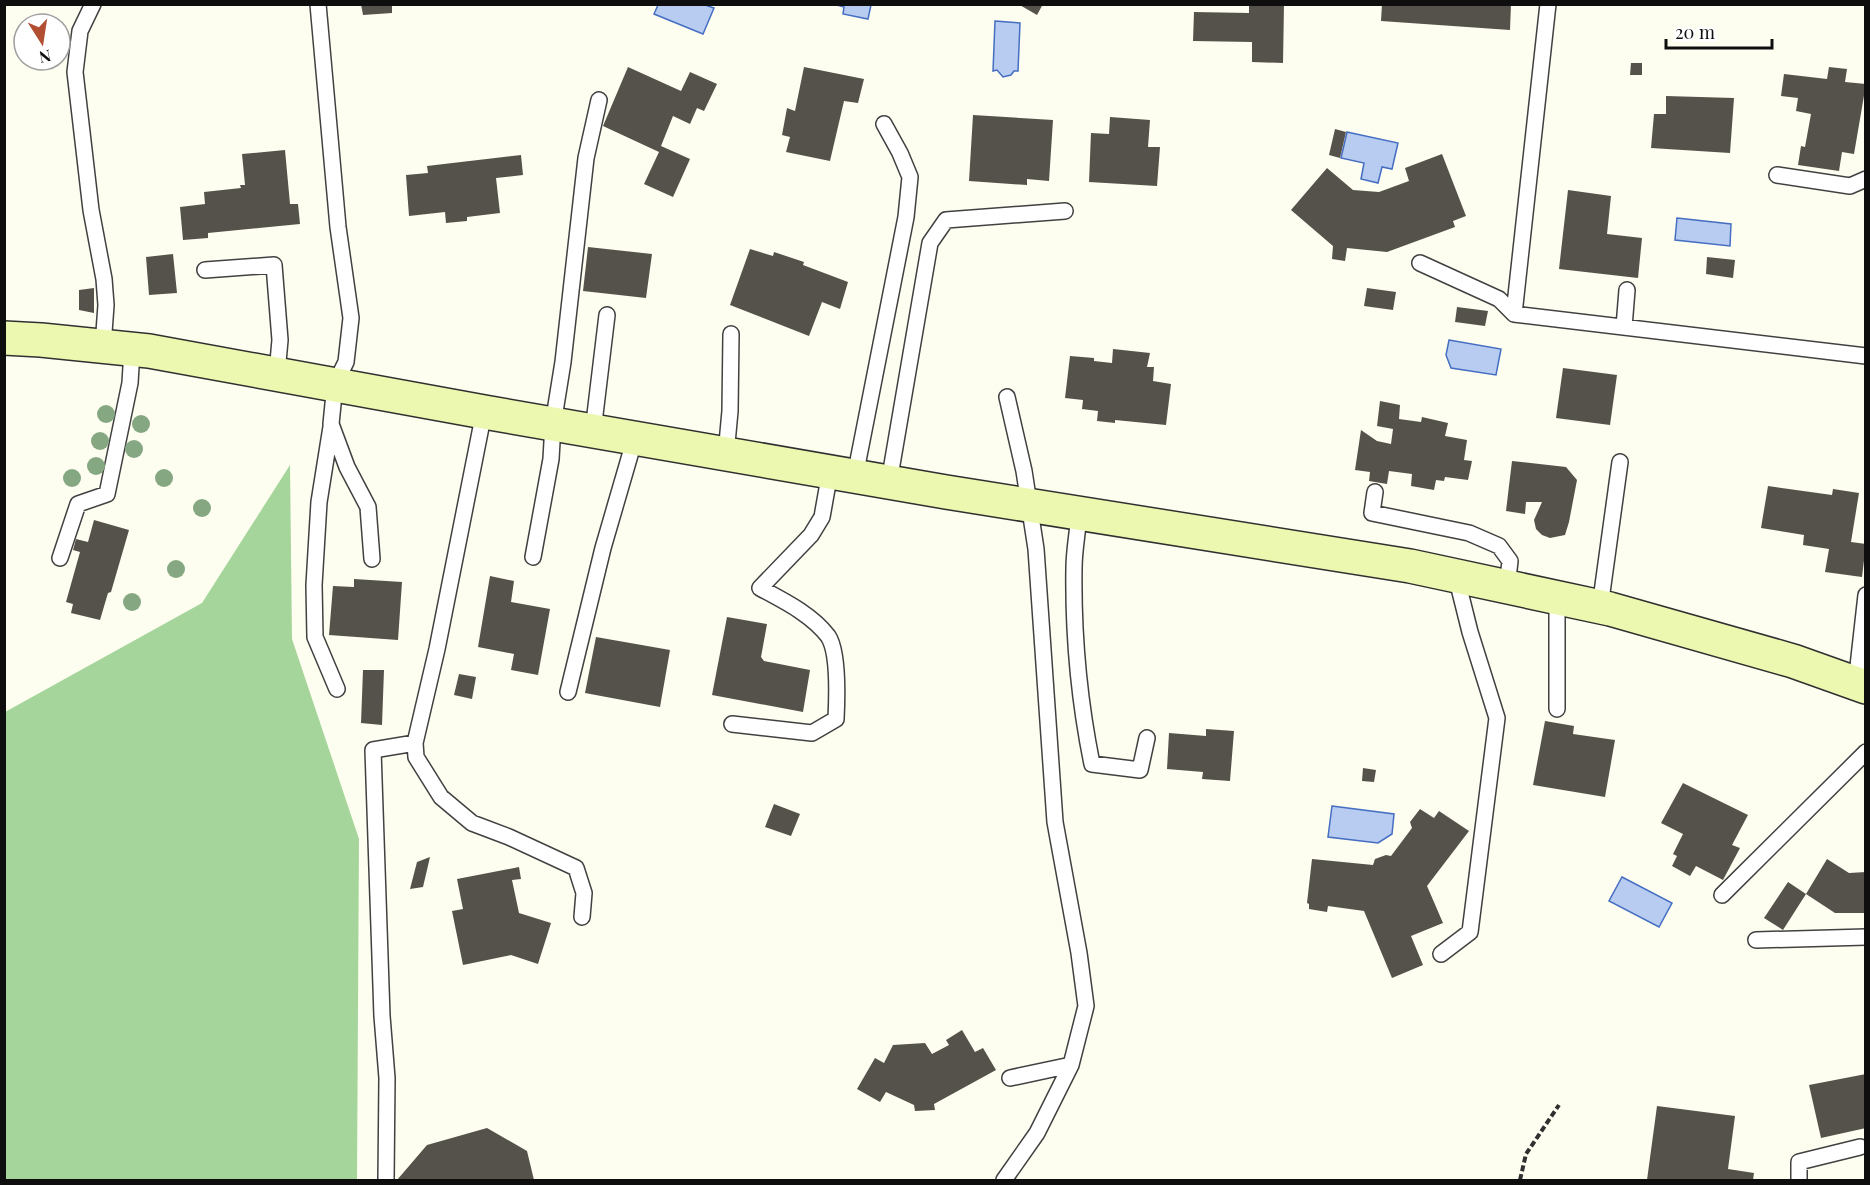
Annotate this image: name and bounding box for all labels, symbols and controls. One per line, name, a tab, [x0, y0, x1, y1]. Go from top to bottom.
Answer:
north arrow	[12, 12, 72, 72]
scale bar	[1666, 12, 1772, 50]
text: 20 m	[1675, 20, 1715, 44]
text: N	[37, 46, 53, 69]

